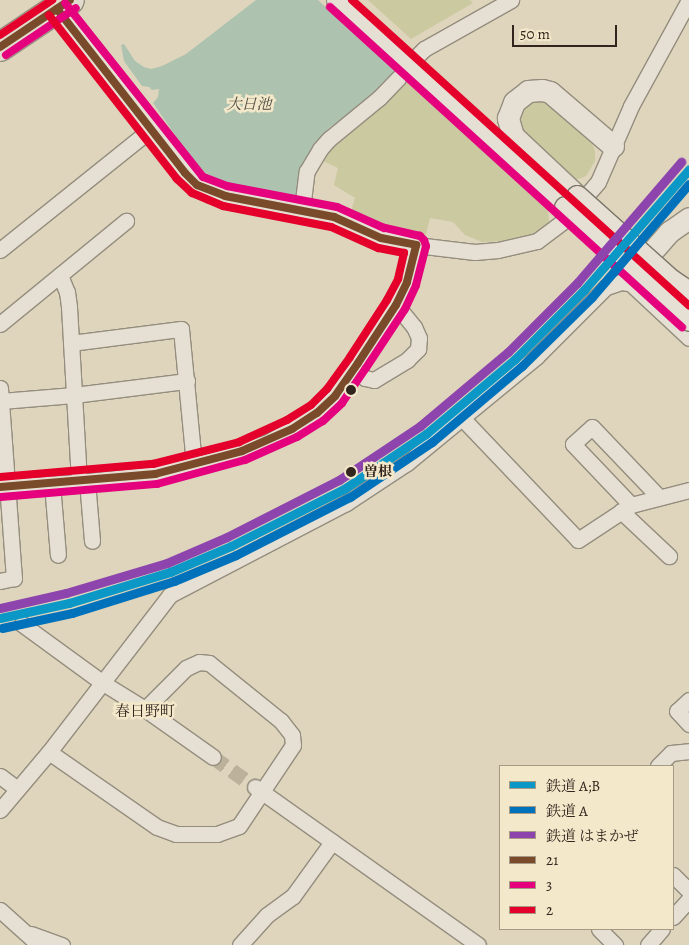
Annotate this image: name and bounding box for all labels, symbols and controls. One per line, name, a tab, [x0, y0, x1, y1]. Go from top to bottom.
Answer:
scale bar	[514, 15, 619, 47]
text: 50 m	[520, 24, 550, 44]
water label: 大日池	[227, 96, 271, 114]
unlabelled marker	[346, 385, 356, 395]
marker: 曽根	[342, 463, 360, 481]
place label: 曽根	[364, 464, 392, 480]
district label: 春日野町	[115, 703, 175, 721]
legend	[499, 765, 674, 930]
text: 鉄道 A;B	[546, 776, 600, 796]
text: 鉄道 A	[546, 801, 588, 821]
text: 鉄道 はまかぜ	[546, 826, 639, 846]
text: 21	[546, 850, 558, 870]
text: 3	[546, 875, 552, 895]
text: 2	[546, 900, 553, 920]

